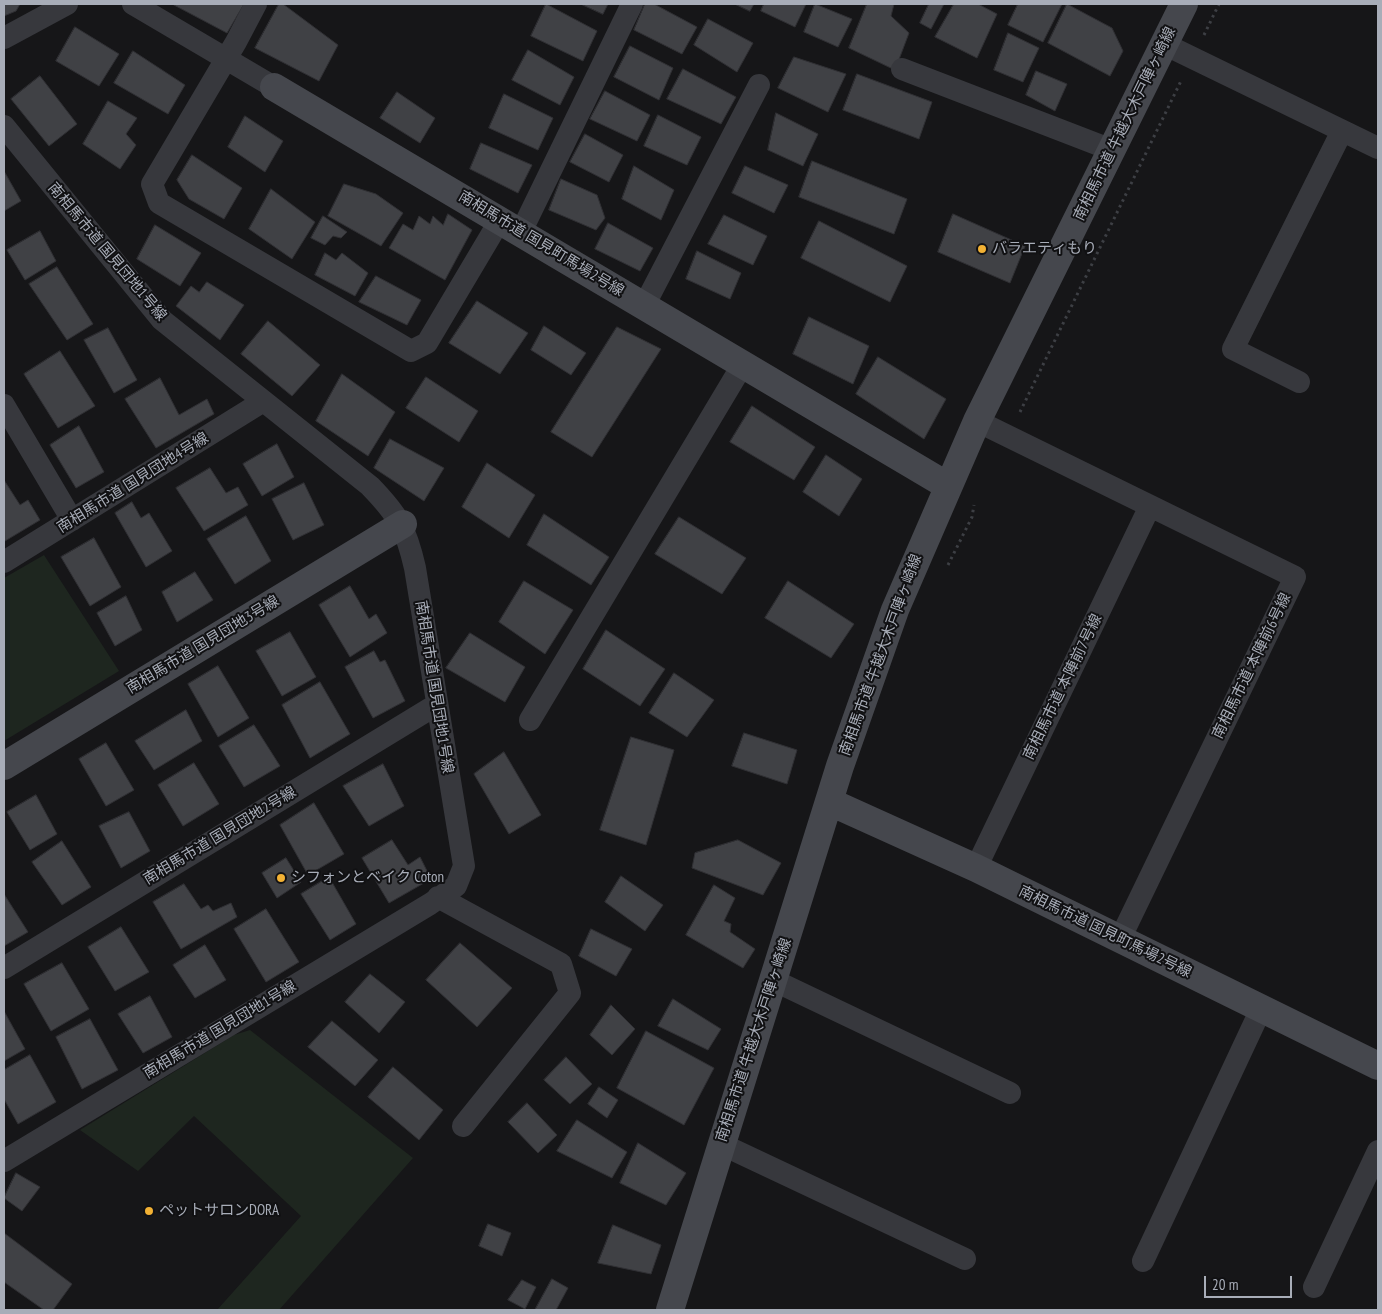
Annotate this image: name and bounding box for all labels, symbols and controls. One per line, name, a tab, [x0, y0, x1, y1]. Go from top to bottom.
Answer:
street label: 南相馬市道 牛越大木戸陣ヶ崎線	[1070, 24, 1180, 224]
street label: 南相馬市道 国見団地1号線	[44, 179, 170, 325]
street label: 南相馬市道 国見町馬場2号線	[455, 187, 627, 301]
place label: バラエティもり	[992, 240, 1097, 258]
marker: バラエティもり	[976, 243, 988, 255]
street label: 南相馬市道 国見団地4号線	[54, 429, 212, 537]
street label: 南相馬市道 牛越大木戸陣ヶ崎線	[836, 552, 926, 758]
street label: 南相馬市道 本陣前6号線	[1209, 590, 1295, 742]
street label: 南相馬市道 国見団地3号線	[123, 592, 283, 698]
street label: 南相馬市道 国見団地1号線	[411, 599, 457, 775]
street label: 南相馬市道 本陣前7号線	[1020, 611, 1106, 763]
street label: 南相馬市道 国見団地2号線	[140, 783, 300, 889]
place label: シフォンとベイク Coton	[291, 869, 444, 887]
marker: シフォンとベイク Coton	[275, 872, 287, 884]
street label: 南相馬市道 国見町馬場2号線	[1016, 882, 1194, 982]
street label: 南相馬市道 牛越大木戸陣ヶ崎線	[713, 936, 795, 1144]
street label: 南相馬市道 国見団地1号線	[140, 977, 300, 1083]
place label: ペットサロンDORA	[159, 1202, 279, 1220]
marker: ペットサロンDORA	[143, 1205, 155, 1217]
scale bar	[1207, 1266, 1294, 1298]
text: 20 m	[1212, 1275, 1238, 1294]

